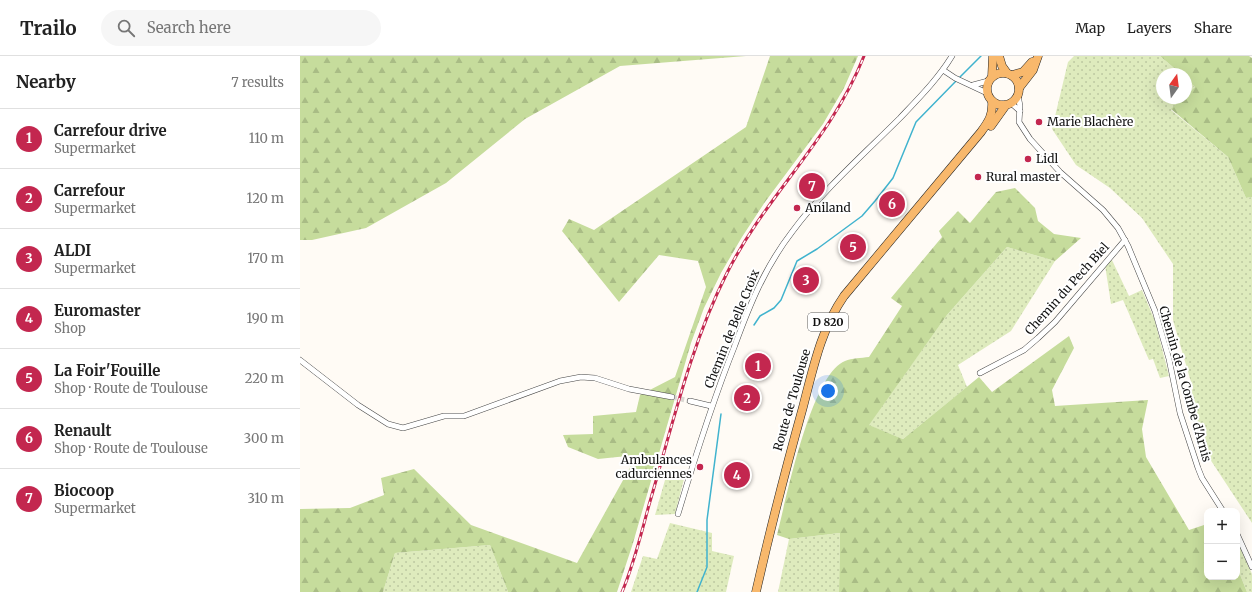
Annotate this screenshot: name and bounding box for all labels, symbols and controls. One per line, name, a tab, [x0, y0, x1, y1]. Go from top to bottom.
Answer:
search box	[101, 10, 381, 46]
text: Trailo	[20, 16, 77, 40]
icon: search	[115, 17, 137, 39]
text: Search here	[147, 18, 231, 37]
text: Map	[1075, 19, 1105, 37]
text: Layers	[1127, 19, 1172, 37]
text: Share	[1194, 19, 1232, 37]
north arrow	[1156, 68, 1192, 104]
text: Nearby	[16, 71, 76, 93]
text: 7 results	[231, 74, 284, 91]
place label: Marie Blachère	[1047, 114, 1133, 129]
marker: Marie Blachère	[1034, 117, 1044, 127]
text: Carrefour drive	[54, 121, 167, 140]
text: 1	[26, 130, 32, 147]
text: 110 m	[249, 130, 284, 147]
text: Supermarket	[54, 140, 136, 157]
place label: Lidl	[1036, 151, 1059, 166]
marker: Lidl	[1023, 154, 1033, 164]
place label: Rural master	[986, 169, 1061, 184]
pin: 7	[799, 171, 825, 201]
marker: Rural master	[973, 172, 983, 182]
text: Carrefour	[54, 181, 125, 200]
pin: 6	[879, 189, 905, 219]
text: 2	[25, 190, 33, 207]
text: 120 m	[246, 190, 284, 207]
text: Supermarket	[54, 200, 136, 217]
place label: Aniland	[804, 200, 851, 215]
marker: Aniland	[792, 203, 802, 213]
pin: 5	[840, 232, 866, 262]
street label: Chemin du Pech Biel	[1021, 239, 1112, 338]
text: ALDI	[54, 241, 91, 260]
text: 3	[25, 250, 33, 267]
text: 170 m	[247, 250, 284, 267]
text: Supermarket	[54, 260, 136, 277]
pin: 3	[793, 265, 819, 295]
street label: Chemin de Belle Croix	[701, 266, 763, 390]
text: Euromaster	[54, 301, 141, 320]
street label: Chemin de la Combe d'Arnis	[1156, 304, 1215, 464]
text: 4	[25, 310, 33, 327]
text: 190 m	[247, 310, 284, 327]
road number: D 820	[808, 313, 848, 331]
text: Shop	[54, 320, 86, 337]
street label: Route de Toulouse	[770, 347, 813, 453]
pin: 1	[745, 351, 771, 381]
text: La Foir'Fouille	[54, 361, 160, 380]
text: 5	[25, 370, 33, 387]
text: 220 m	[245, 370, 284, 387]
text: Shop · Route de Toulouse	[54, 380, 208, 397]
your location	[818, 381, 838, 401]
pin: 2	[734, 383, 760, 413]
text: Renault	[54, 421, 111, 440]
text: 6	[25, 430, 33, 447]
text: 300 m	[244, 430, 284, 447]
text: Shop · Route de Toulouse	[54, 440, 208, 457]
place label: Ambulances cadurciennes	[615, 452, 692, 481]
pin: 4	[724, 460, 750, 490]
marker: Ambulances cadurciennes	[695, 462, 705, 472]
text: Biocoop	[54, 481, 114, 500]
text: 7	[25, 490, 33, 507]
text: 310 m	[247, 490, 284, 507]
text: Supermarket	[54, 500, 136, 517]
map controls	[1204, 508, 1240, 580]
button: +	[1204, 508, 1240, 544]
button: −	[1204, 544, 1240, 580]

